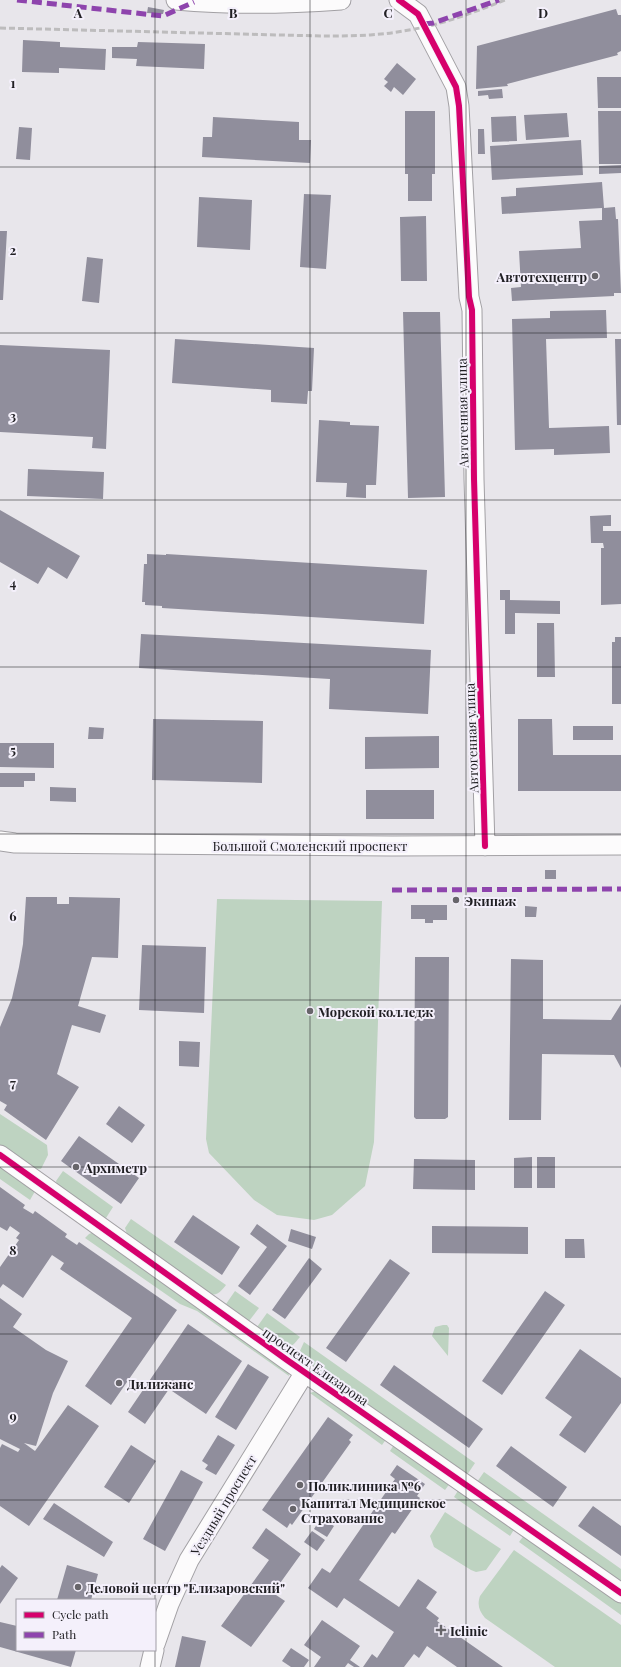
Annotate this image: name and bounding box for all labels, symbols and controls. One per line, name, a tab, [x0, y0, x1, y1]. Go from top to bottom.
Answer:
text: A	[73, 4, 83, 21]
text: B	[229, 4, 238, 21]
text: C	[383, 4, 393, 21]
text: D	[538, 4, 548, 21]
text: 1	[11, 74, 16, 91]
text: 2	[10, 241, 17, 258]
place label: Автотехцентр	[496, 268, 587, 285]
marker: Автотехцентр	[590, 271, 600, 281]
street label: Автогенная улица	[453, 357, 471, 469]
text: 3	[10, 407, 16, 424]
text: 4	[10, 574, 17, 591]
street label: Автогенная улица	[461, 682, 481, 794]
text: 5	[10, 741, 16, 758]
street label: Большой Смоленский проспект	[212, 837, 408, 854]
place label: Экипаж	[464, 892, 517, 909]
marker: Экипаж	[451, 895, 461, 905]
text: 6	[9, 907, 17, 924]
place label: Морской колледж	[318, 1003, 434, 1020]
marker: Морской колледж	[305, 1006, 315, 1016]
text: 7	[10, 1074, 16, 1091]
place label: Архиметр	[83, 1159, 147, 1176]
marker: Архиметр	[71, 1162, 81, 1172]
text: 8	[9, 1241, 17, 1258]
street label: проспект Елизарова	[260, 1323, 373, 1409]
place label: Дилижанс	[127, 1375, 194, 1392]
marker: Дилижанс	[114, 1378, 124, 1388]
text: 9	[9, 1407, 17, 1424]
street label: Уездный проспект	[186, 1452, 260, 1559]
place label: Поликлиника №6	[308, 1477, 421, 1494]
marker: Поликлиника №6	[295, 1480, 305, 1490]
place label: Капитал Медицинское Страхование	[301, 1494, 446, 1526]
marker: Капитал Медицинское Страхование	[288, 1504, 298, 1514]
place label: Деловой центр "Елизаровский"	[86, 1579, 285, 1596]
marker: Деловой центр "Елизаровский"	[73, 1582, 83, 1592]
legend	[16, 1599, 156, 1651]
text: Cycle path	[52, 1606, 109, 1622]
place label: Iclinic	[450, 1622, 488, 1639]
marker: Iclinic	[435, 1624, 447, 1636]
text: Path	[52, 1626, 76, 1642]

